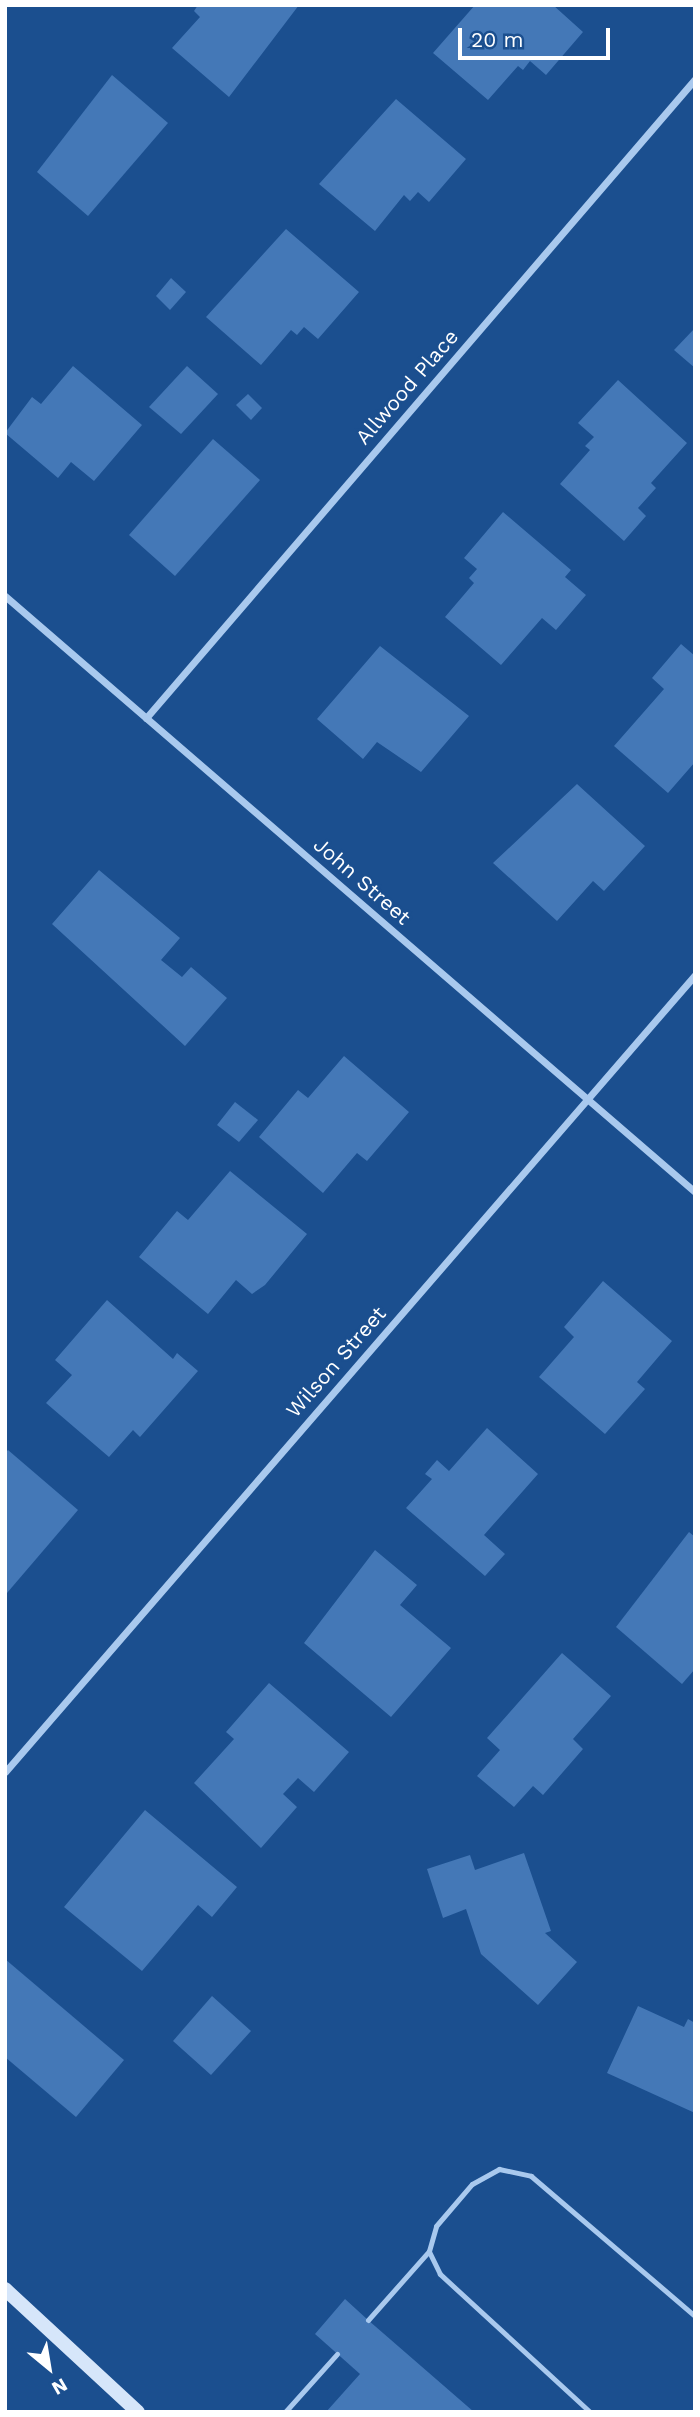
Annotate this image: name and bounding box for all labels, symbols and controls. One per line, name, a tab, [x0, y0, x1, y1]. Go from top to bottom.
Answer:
scale bar	[462, 14, 614, 58]
text: 20 m	[471, 27, 523, 52]
street label: Allwood Place	[350, 324, 464, 450]
street label: John Street	[308, 832, 416, 930]
street label: Wilson Street	[281, 1301, 391, 1423]
north arrow	[14, 2333, 84, 2403]
text: N	[48, 2373, 72, 2400]

